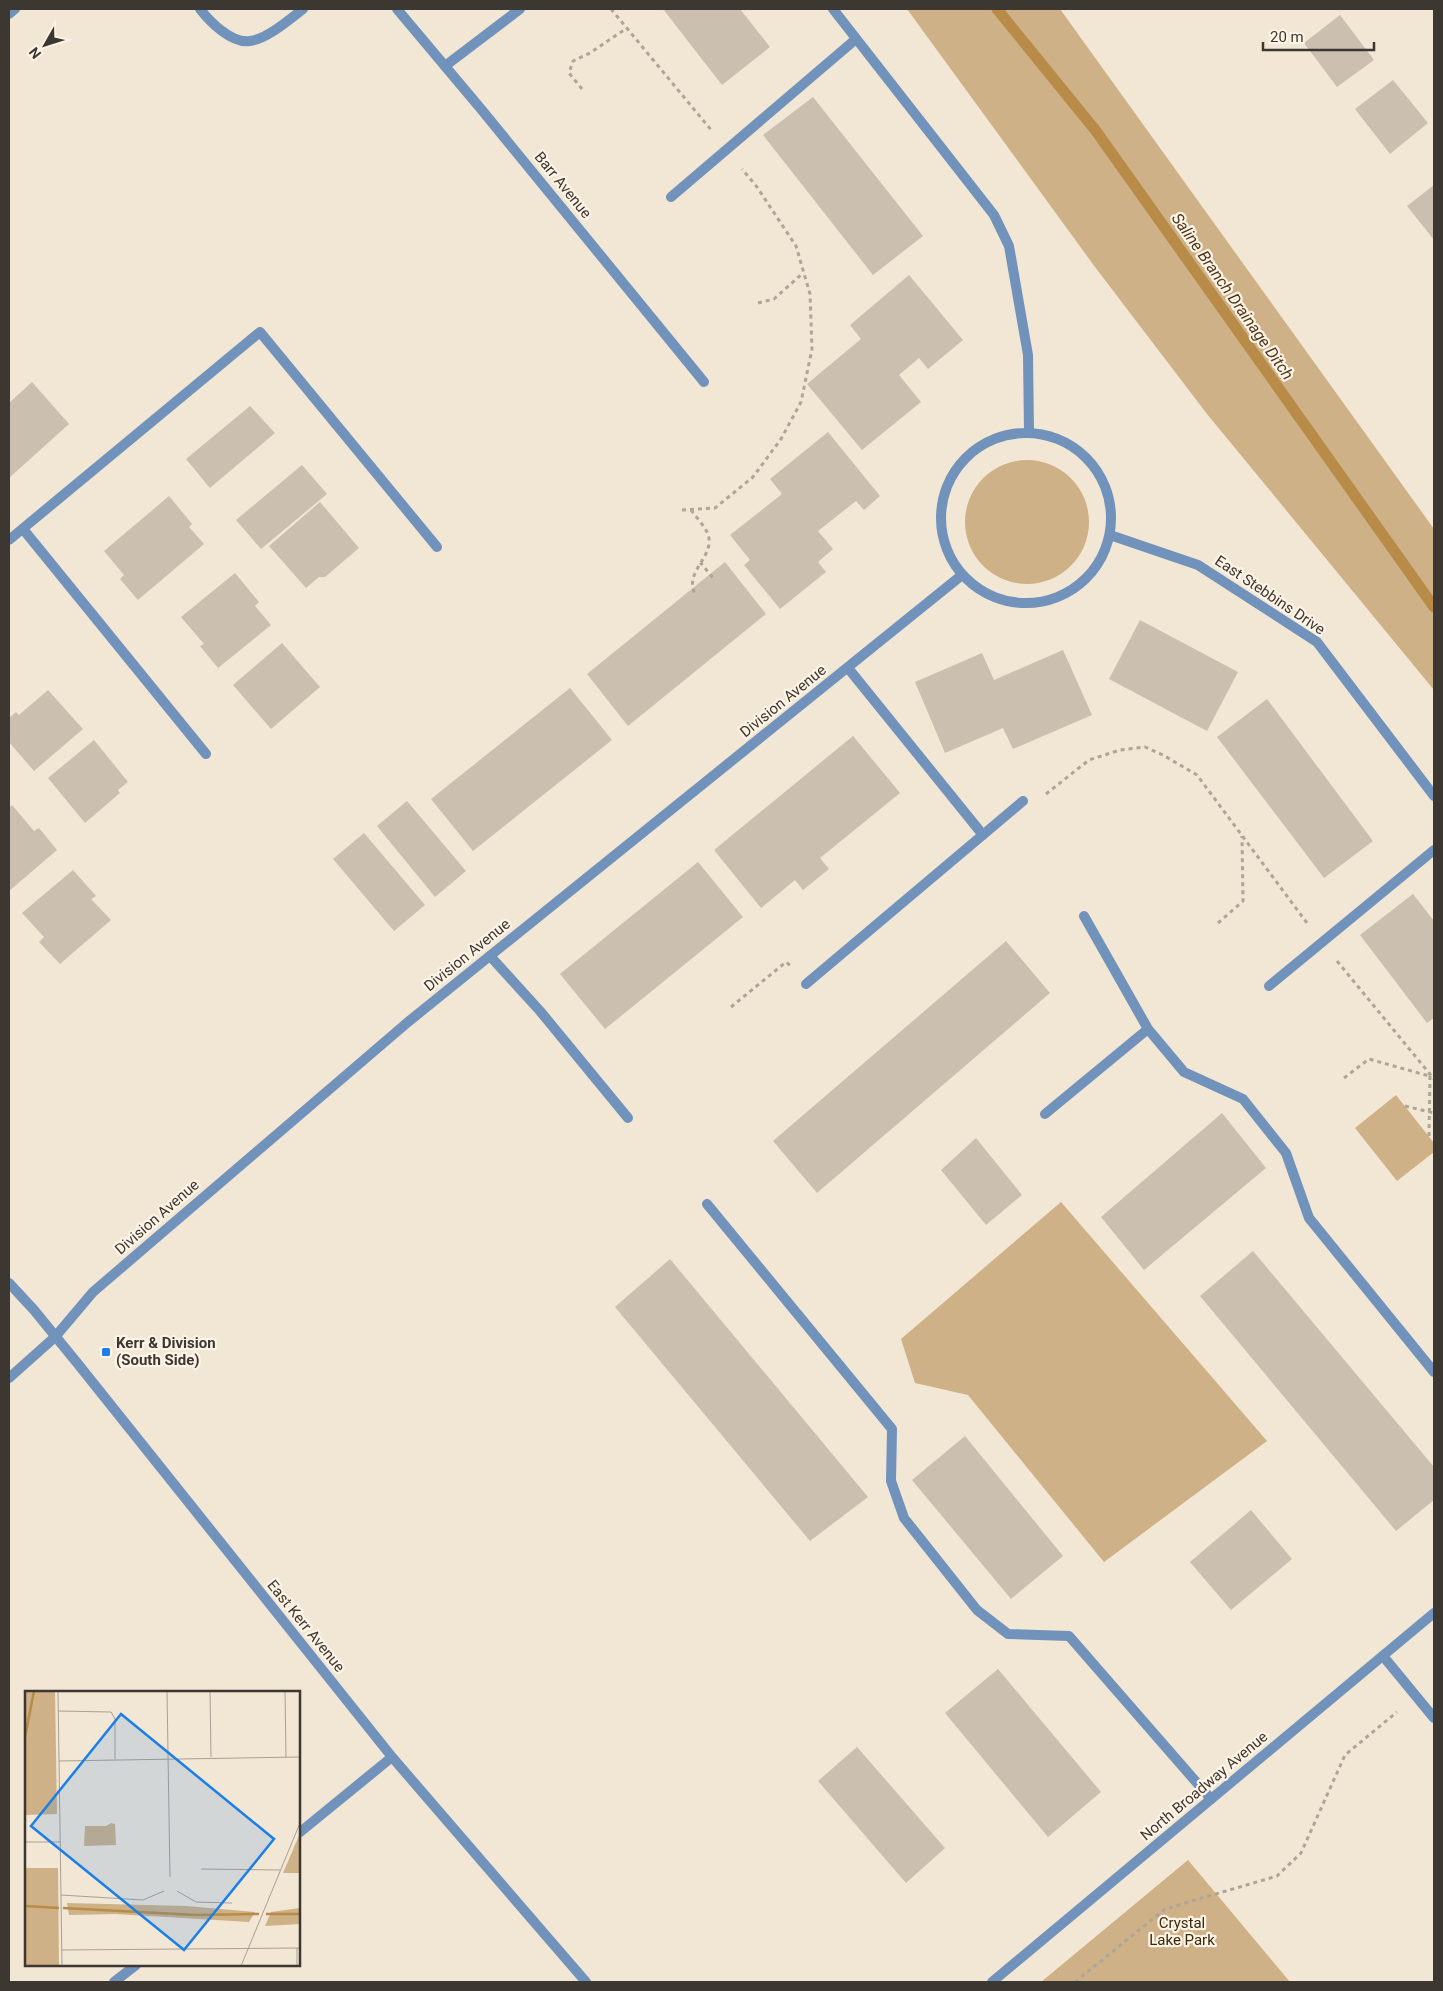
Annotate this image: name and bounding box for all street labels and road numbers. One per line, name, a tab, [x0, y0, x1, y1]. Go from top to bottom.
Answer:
street label: Barr Avenue	[531, 148, 595, 222]
street label: East Stebbins Drive	[1212, 552, 1328, 638]
street label: Division Avenue	[736, 661, 830, 741]
street label: Division Avenue	[420, 915, 514, 995]
street label: Division Avenue	[111, 1176, 203, 1258]
street label: East Kerr Avenue	[263, 1576, 349, 1676]
street label: North Broadway Avenue	[1137, 1728, 1271, 1844]

